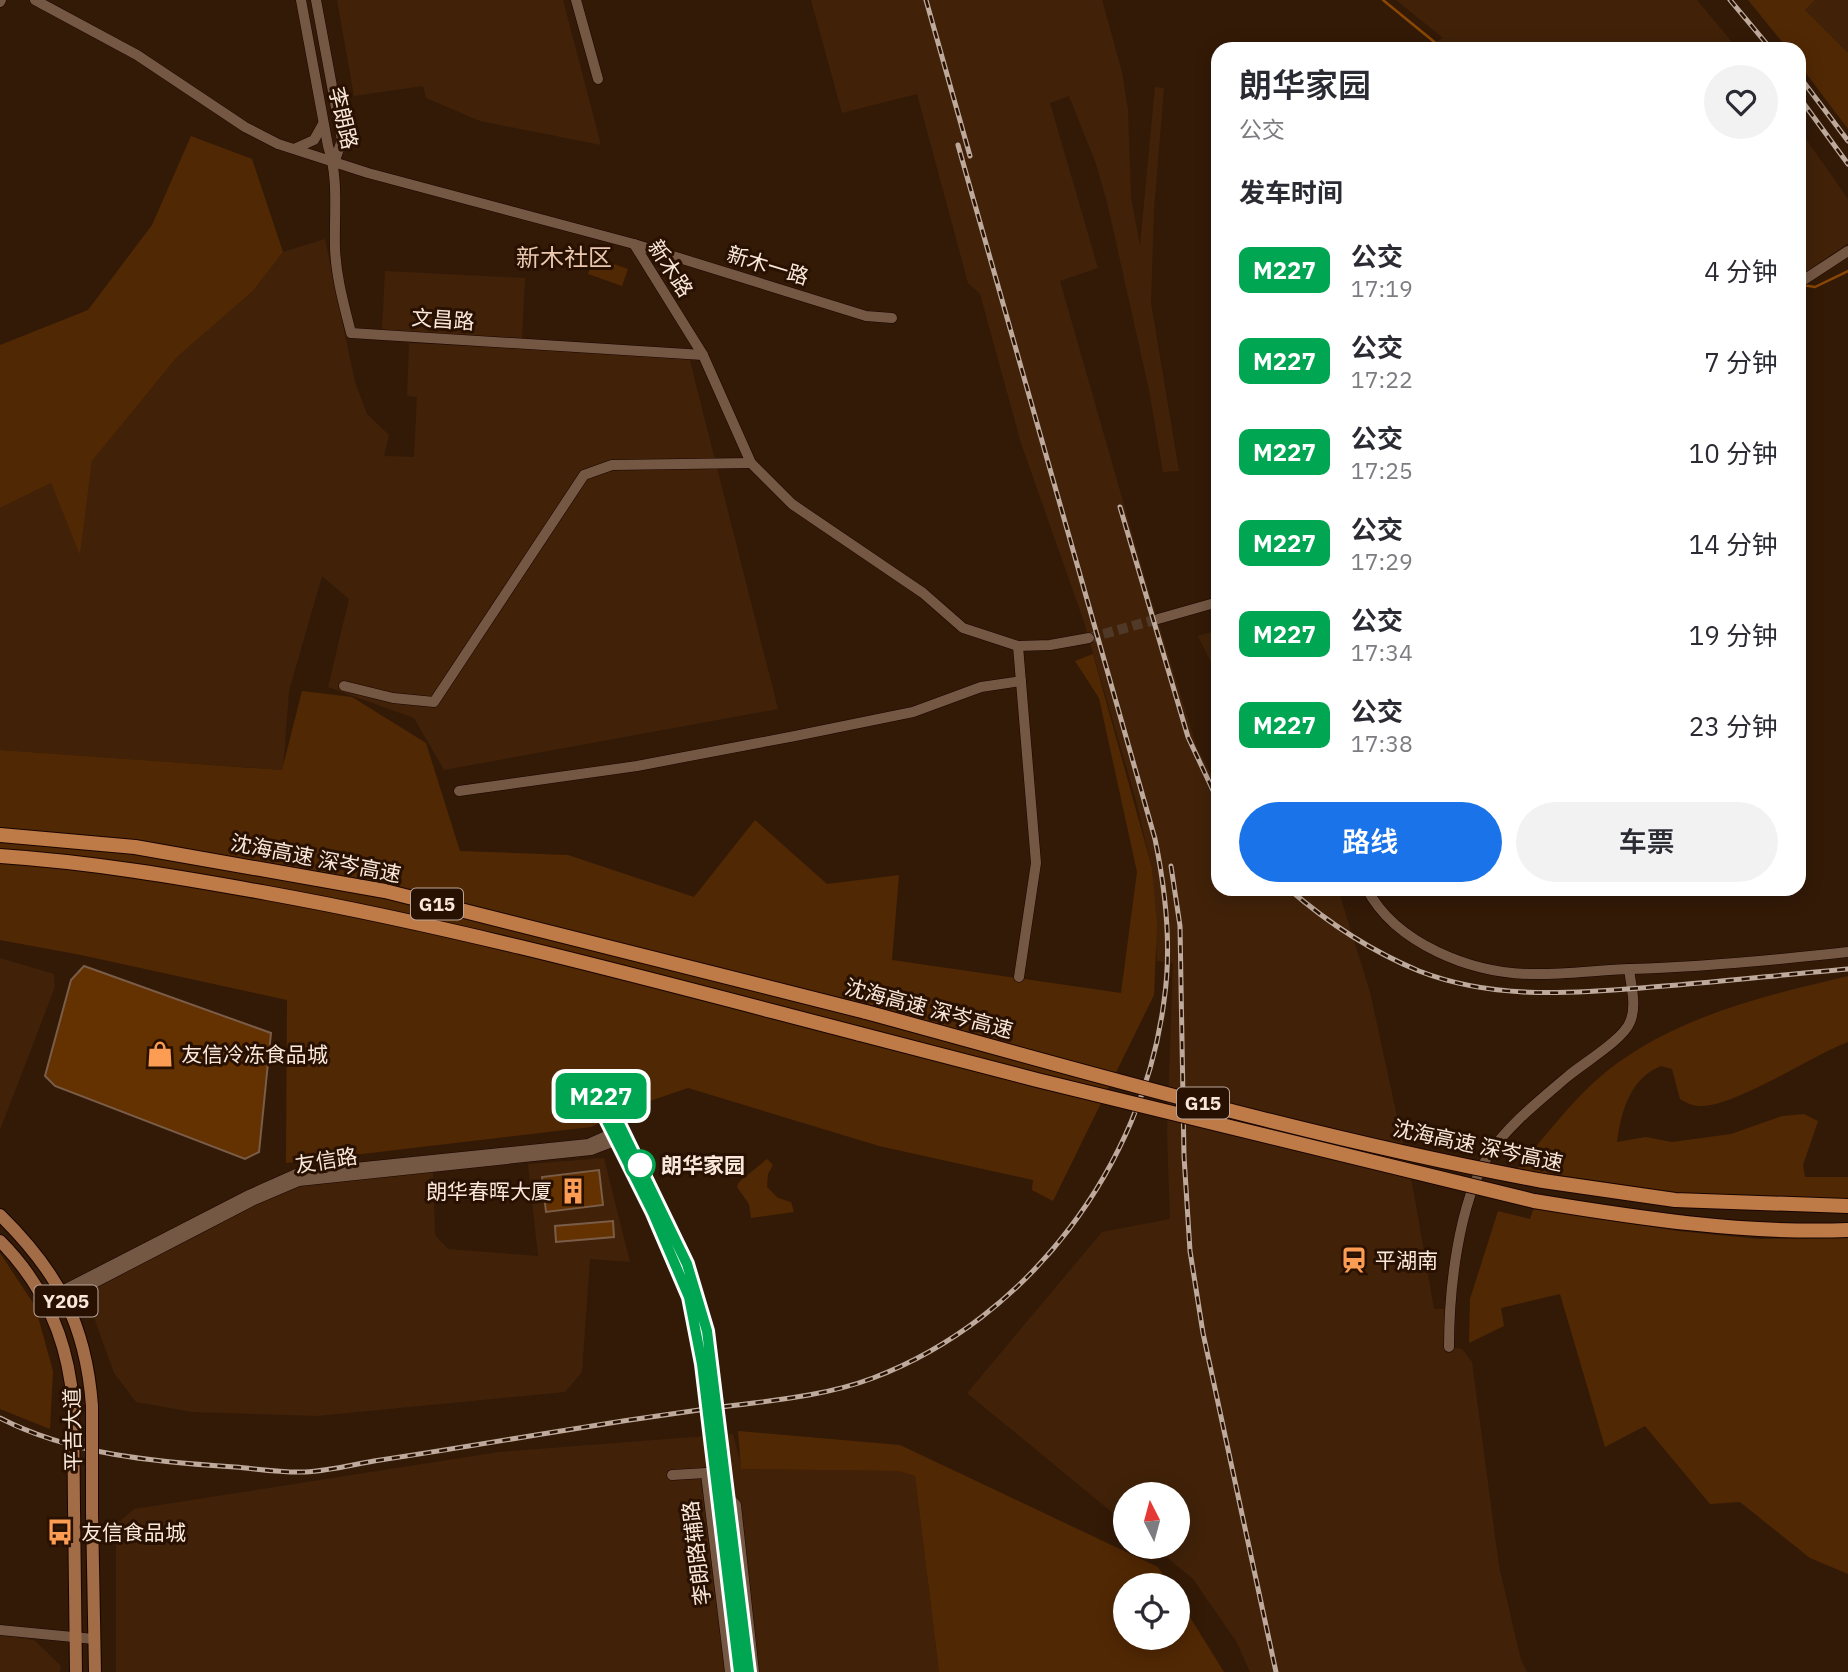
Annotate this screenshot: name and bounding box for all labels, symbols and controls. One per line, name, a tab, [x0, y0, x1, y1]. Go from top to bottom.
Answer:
text: 朗华家园	[1239, 63, 1371, 106]
button: heart	[1704, 65, 1778, 139]
street label: 李朗路	[323, 84, 365, 152]
text: 公交	[1239, 114, 1285, 144]
text: 发车时间	[1239, 175, 1343, 209]
street label: 新木路	[642, 234, 700, 302]
street label: 新木一路	[724, 239, 812, 291]
text: 公交	[1351, 239, 1403, 273]
district label: 新木社区	[516, 241, 612, 273]
text: M227	[1253, 254, 1316, 286]
text: 4 分钟	[1704, 254, 1778, 288]
text: 17:19	[1351, 273, 1413, 303]
street label: 文昌路	[411, 303, 475, 335]
text: 公交	[1351, 330, 1403, 364]
text: M227	[1253, 345, 1316, 377]
text: 7 分钟	[1704, 345, 1778, 379]
text: 17:22	[1351, 364, 1413, 394]
text: 公交	[1351, 421, 1403, 455]
text: M227	[1253, 436, 1316, 468]
text: 10 分钟	[1689, 436, 1778, 470]
text: 17:25	[1351, 455, 1413, 485]
text: 公交	[1351, 512, 1403, 546]
text: M227	[1253, 527, 1316, 559]
text: 14 分钟	[1689, 527, 1778, 561]
text: 17:29	[1351, 546, 1413, 576]
text: 公交	[1351, 603, 1403, 637]
text: M227	[1253, 618, 1316, 650]
text: 19 分钟	[1689, 618, 1778, 652]
text: 17:34	[1351, 637, 1413, 667]
text: 公交	[1351, 694, 1403, 728]
text: M227	[1253, 709, 1316, 741]
text: 23 分钟	[1689, 709, 1778, 743]
text: 17:38	[1351, 728, 1413, 758]
button: 路线	[1239, 802, 1502, 882]
button: 车票	[1516, 802, 1778, 882]
street label: 沈海高速 深岑高速	[228, 828, 404, 888]
road number: G15	[411, 888, 463, 920]
street label: 沈海高速 深岑高速	[842, 972, 1016, 1044]
shop icon: 友信冷冻食品城	[145, 1039, 175, 1069]
place label: 友信冷冻食品城	[181, 1040, 328, 1068]
line badge: M227	[552, 1073, 650, 1119]
text: M227	[570, 1080, 632, 1112]
road number: G15	[1177, 1088, 1229, 1119]
street label: 沈海高速 深岑高速	[1390, 1113, 1566, 1177]
street label: 友信路	[293, 1141, 359, 1179]
marker: 朗华家园	[625, 1150, 655, 1180]
place label: 朗华家园	[661, 1151, 745, 1179]
building icon: 朗华春晖大厦	[558, 1176, 588, 1206]
place label: 朗华春晖大厦	[426, 1177, 552, 1205]
station icon: 平湖南	[1339, 1245, 1369, 1275]
place label: 平湖南	[1375, 1246, 1438, 1274]
road number: Y205	[34, 1286, 98, 1316]
street label: 平吉大道	[57, 1388, 87, 1472]
north arrow	[1113, 1482, 1190, 1559]
map controls	[1113, 1482, 1190, 1650]
street label: 李朗路辅路	[676, 1499, 716, 1607]
bus stop icon: 友信食品城	[45, 1517, 75, 1547]
place label: 友信食品城	[81, 1518, 186, 1546]
button: locate	[1113, 1573, 1190, 1650]

